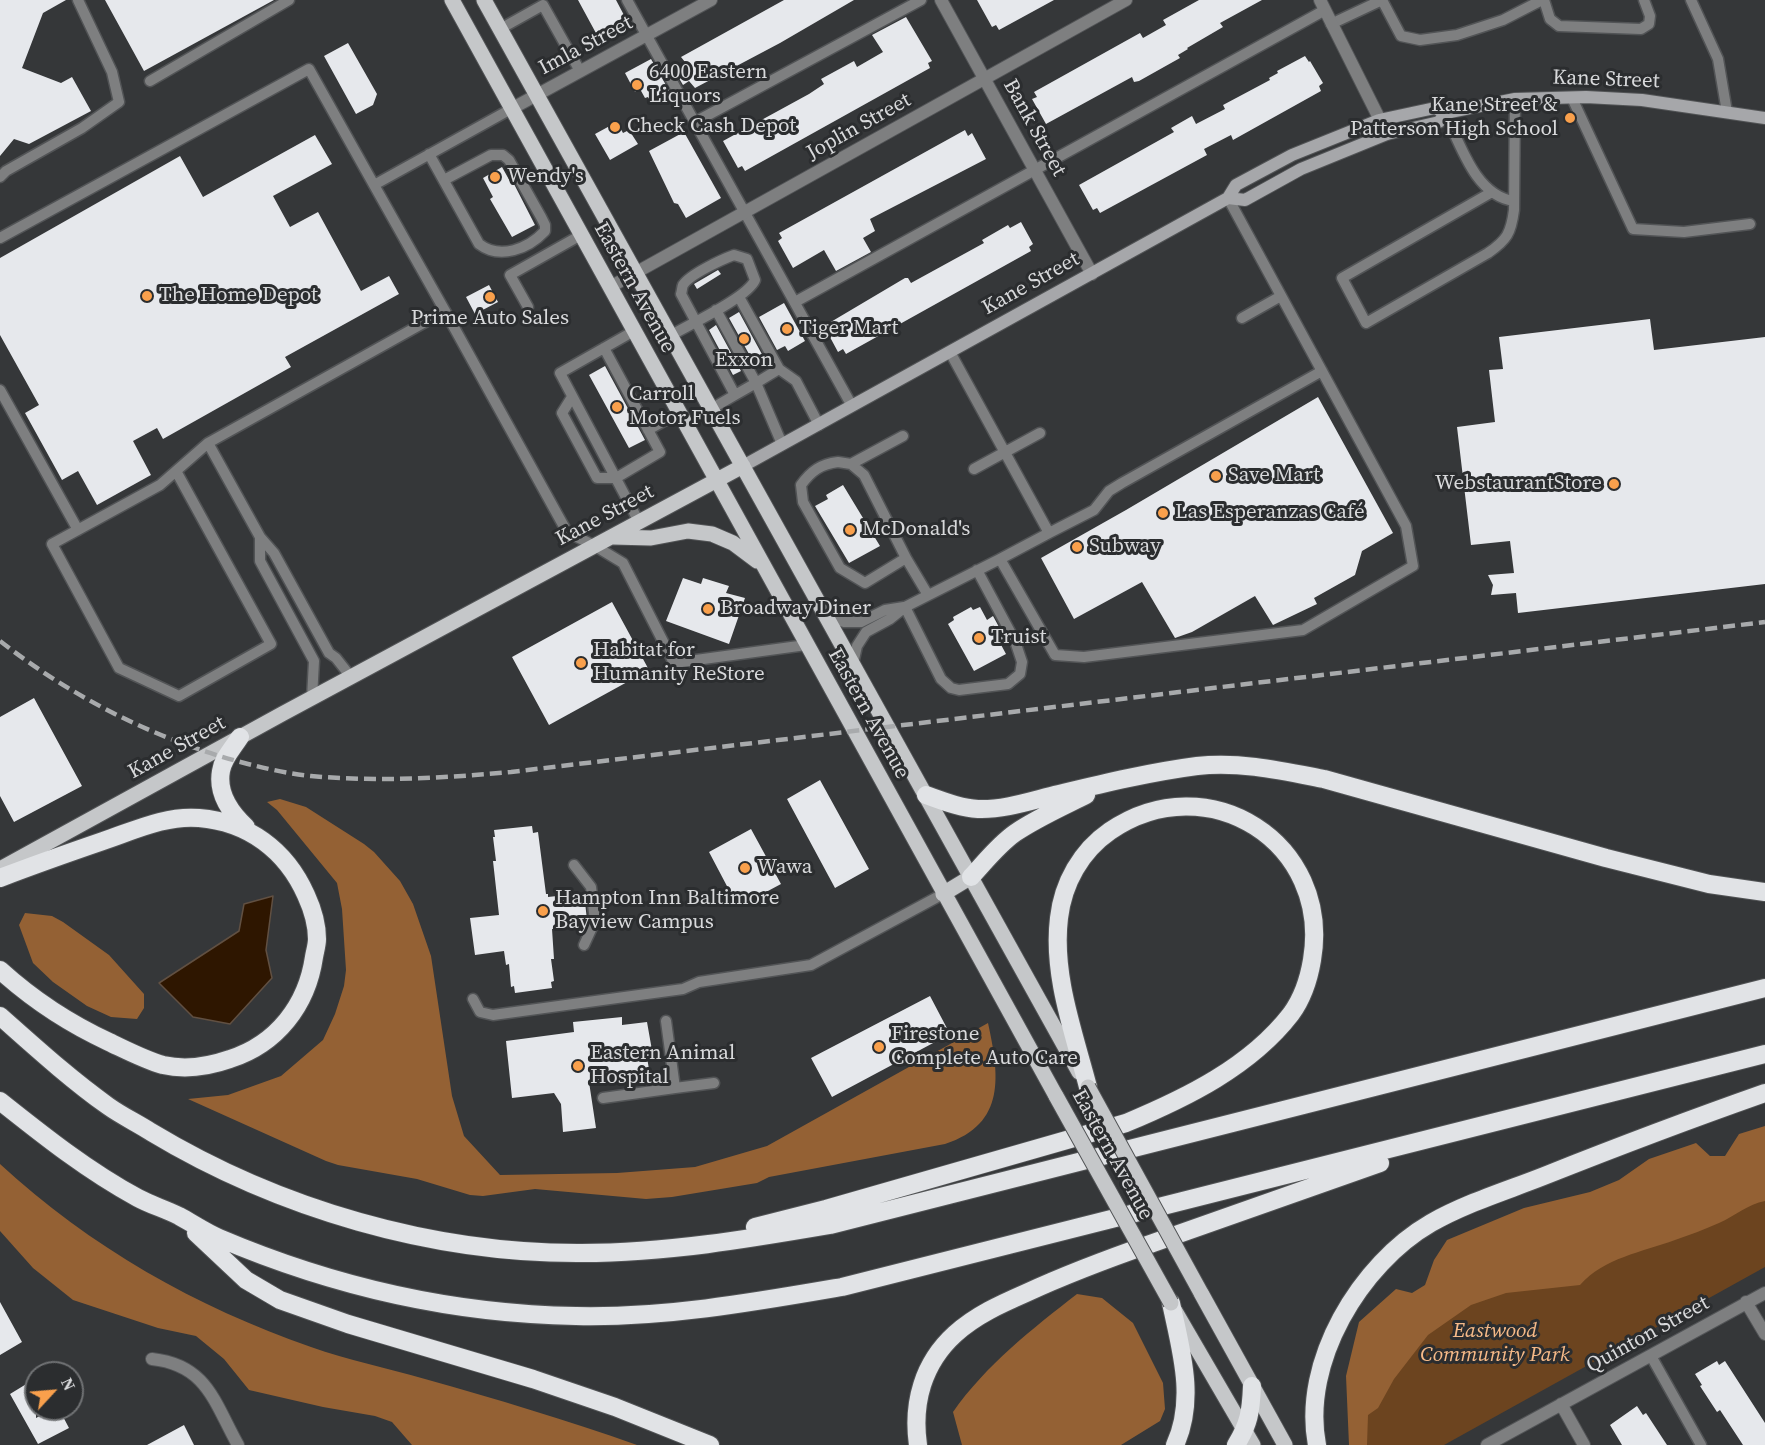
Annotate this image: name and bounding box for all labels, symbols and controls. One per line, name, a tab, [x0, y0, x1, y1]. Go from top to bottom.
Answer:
street label: Imla Street	[535, 11, 637, 81]
place label: 6400 Eastern Liquors	[649, 60, 768, 110]
street label: Kane Street	[1552, 66, 1660, 94]
street label: Bank Street	[997, 75, 1071, 181]
marker: 6400 Eastern Liquors	[630, 78, 644, 92]
street label: Joplin Street	[803, 88, 915, 166]
place label: Kane Street & Patterson High School	[1350, 93, 1558, 143]
marker: Kane Street & Patterson High School	[1563, 111, 1577, 125]
place label: Check Cash Depot	[627, 114, 796, 140]
marker: Check Cash Depot	[608, 120, 622, 134]
place label: Wendy's	[507, 164, 584, 190]
marker: Wendy's	[488, 170, 502, 184]
street label: Eastern Avenue	[588, 218, 680, 358]
street label: Kane Street	[978, 247, 1084, 321]
place label: The Home Depot	[159, 283, 318, 309]
marker: The Home Depot	[140, 289, 154, 303]
marker: Prime Auto Sales	[483, 290, 497, 304]
place label: Prime Auto Sales	[411, 306, 569, 332]
place label: Tiger Mart	[799, 316, 898, 342]
marker: Tiger Mart	[780, 322, 794, 336]
marker: Exxon	[737, 332, 751, 346]
place label: Exxon	[715, 348, 773, 374]
place label: Carroll Motor Fuels	[629, 382, 741, 432]
marker: Carroll Motor Fuels	[610, 400, 624, 414]
place label: Save Mart	[1228, 463, 1320, 489]
marker: Save Mart	[1209, 469, 1223, 483]
place label: WebstaurantStore	[1435, 471, 1602, 497]
marker: WebstaurantStore	[1607, 477, 1621, 491]
street label: Kane Street	[552, 480, 658, 552]
place label: Las Esperanzas Café	[1175, 500, 1365, 526]
marker: Las Esperanzas Café	[1156, 506, 1170, 520]
place label: McDonald's	[862, 517, 970, 543]
marker: McDonald's	[843, 523, 857, 537]
place label: Subway	[1089, 534, 1161, 560]
marker: Subway	[1070, 540, 1084, 554]
place label: Broadway Diner	[720, 596, 871, 622]
marker: Broadway Diner	[701, 602, 715, 616]
place label: Truist	[991, 625, 1046, 651]
marker: Truist	[972, 631, 986, 645]
place label: Habitat for Humanity ReStore	[593, 638, 765, 688]
street label: Eastern Avenue	[822, 644, 914, 784]
marker: Habitat for Humanity ReStore	[574, 656, 588, 670]
street label: Kane Street	[124, 711, 230, 785]
place label: Wawa	[757, 855, 812, 881]
marker: Wawa	[738, 861, 752, 875]
place label: Hampton Inn Baltimore Bayview Campus	[555, 886, 780, 936]
marker: Hampton Inn Baltimore Bayview Campus	[536, 904, 550, 918]
place label: Firestone Complete Auto Care	[891, 1022, 1078, 1072]
marker: Firestone Complete Auto Care	[872, 1040, 886, 1054]
place label: Eastern Animal Hospital	[590, 1041, 735, 1091]
marker: Eastern Animal Hospital	[571, 1059, 585, 1073]
street label: Eastern Avenue	[1066, 1085, 1158, 1225]
street label: Quinton Street	[1582, 1291, 1714, 1379]
park label: Eastwood Community Park	[1420, 1319, 1570, 1369]
north arrow	[24, 1361, 84, 1421]
text: N	[56, 1374, 81, 1394]

